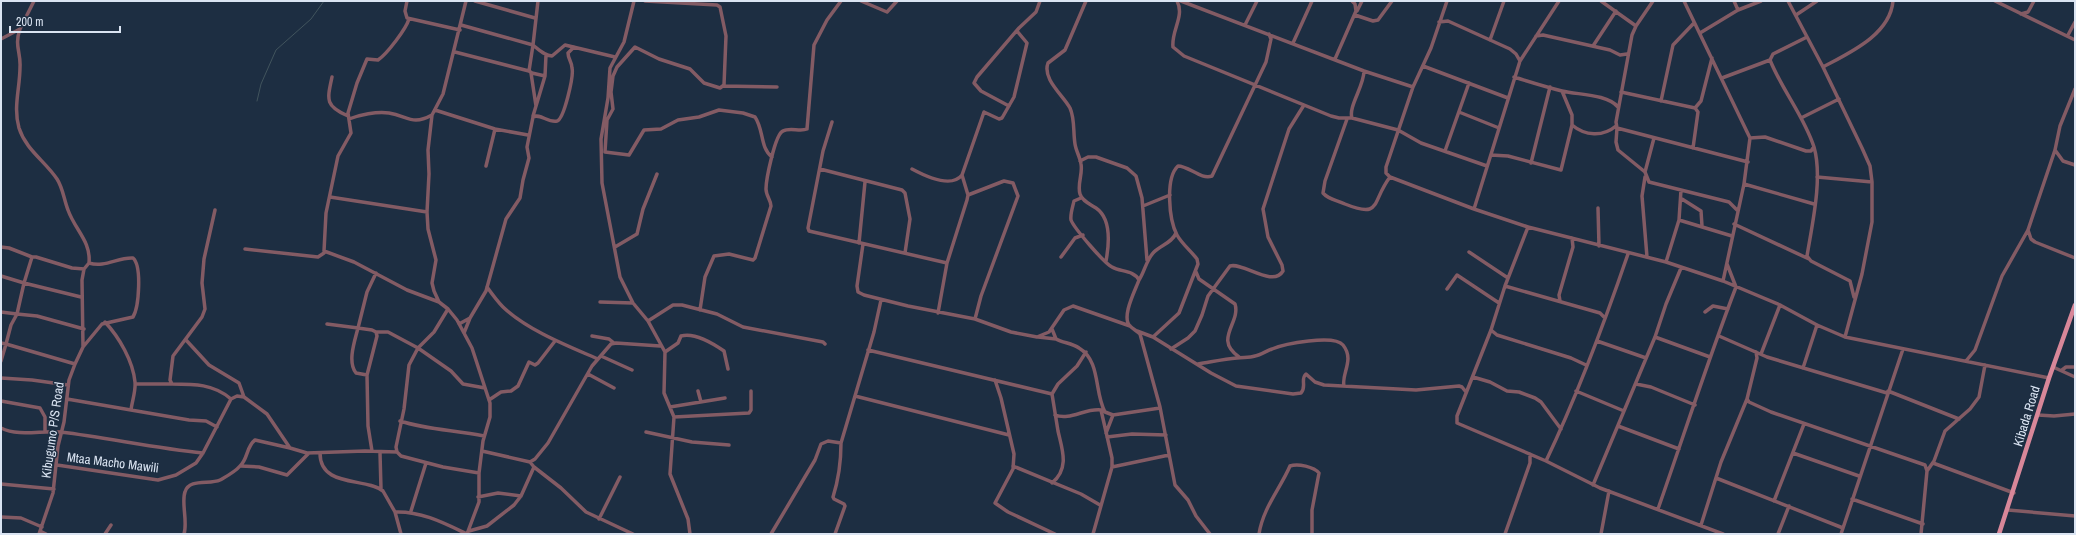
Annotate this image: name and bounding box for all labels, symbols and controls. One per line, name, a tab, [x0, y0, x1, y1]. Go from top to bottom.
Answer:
scale bar	[10, 8, 120, 34]
text: 200 m	[16, 14, 43, 30]
street label: Kibugumo P/S Road	[37, 381, 68, 479]
street label: Kibada Road	[2009, 384, 2044, 448]
street label: Mtaa Macho Mawili	[66, 448, 160, 477]

